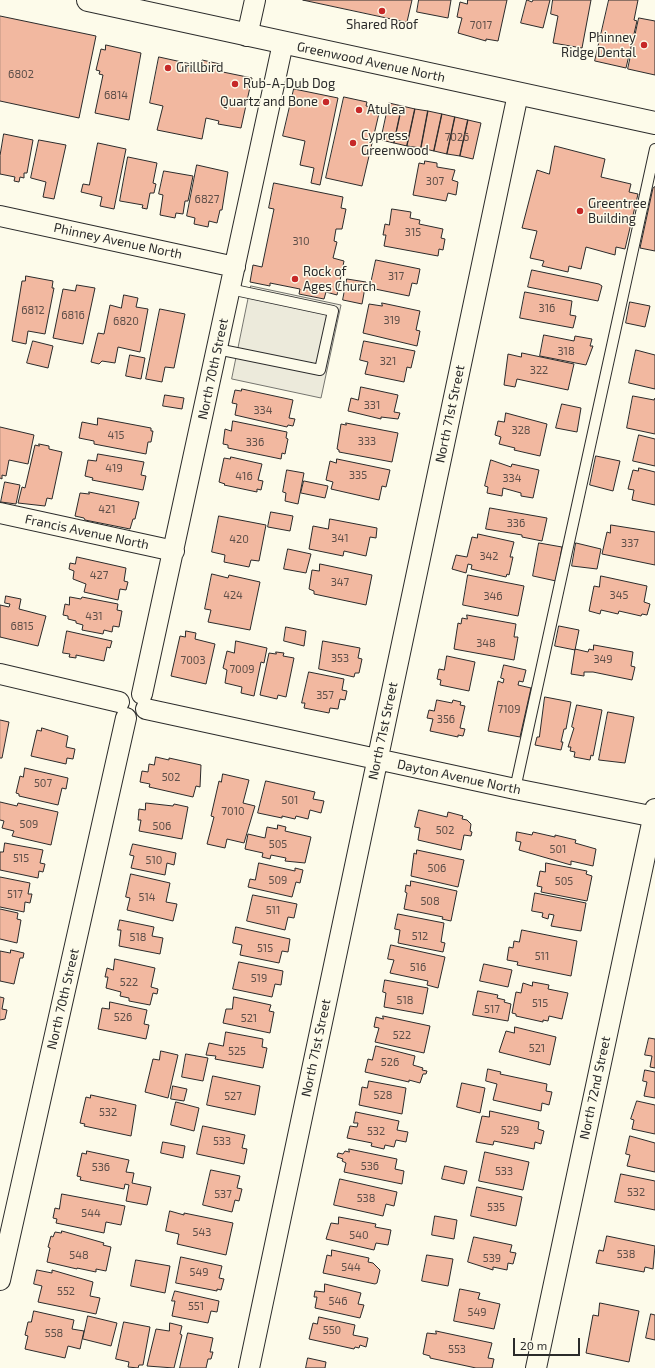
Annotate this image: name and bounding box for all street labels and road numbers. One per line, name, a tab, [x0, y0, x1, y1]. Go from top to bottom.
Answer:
street label: Greenwood Avenue North	[295, 39, 447, 85]
street label: Phinney Avenue North	[52, 220, 184, 262]
street label: North 70th Street	[195, 317, 231, 421]
street label: North 71st Street	[432, 364, 468, 464]
street label: Francis Avenue North	[24, 511, 150, 553]
street label: North 71st Street	[365, 681, 401, 781]
street label: Dayton Avenue North	[396, 756, 522, 798]
street label: North 70th Street	[44, 947, 82, 1051]
street label: North 71st Street	[298, 998, 334, 1098]
street label: North 72nd Street	[576, 1035, 614, 1141]

